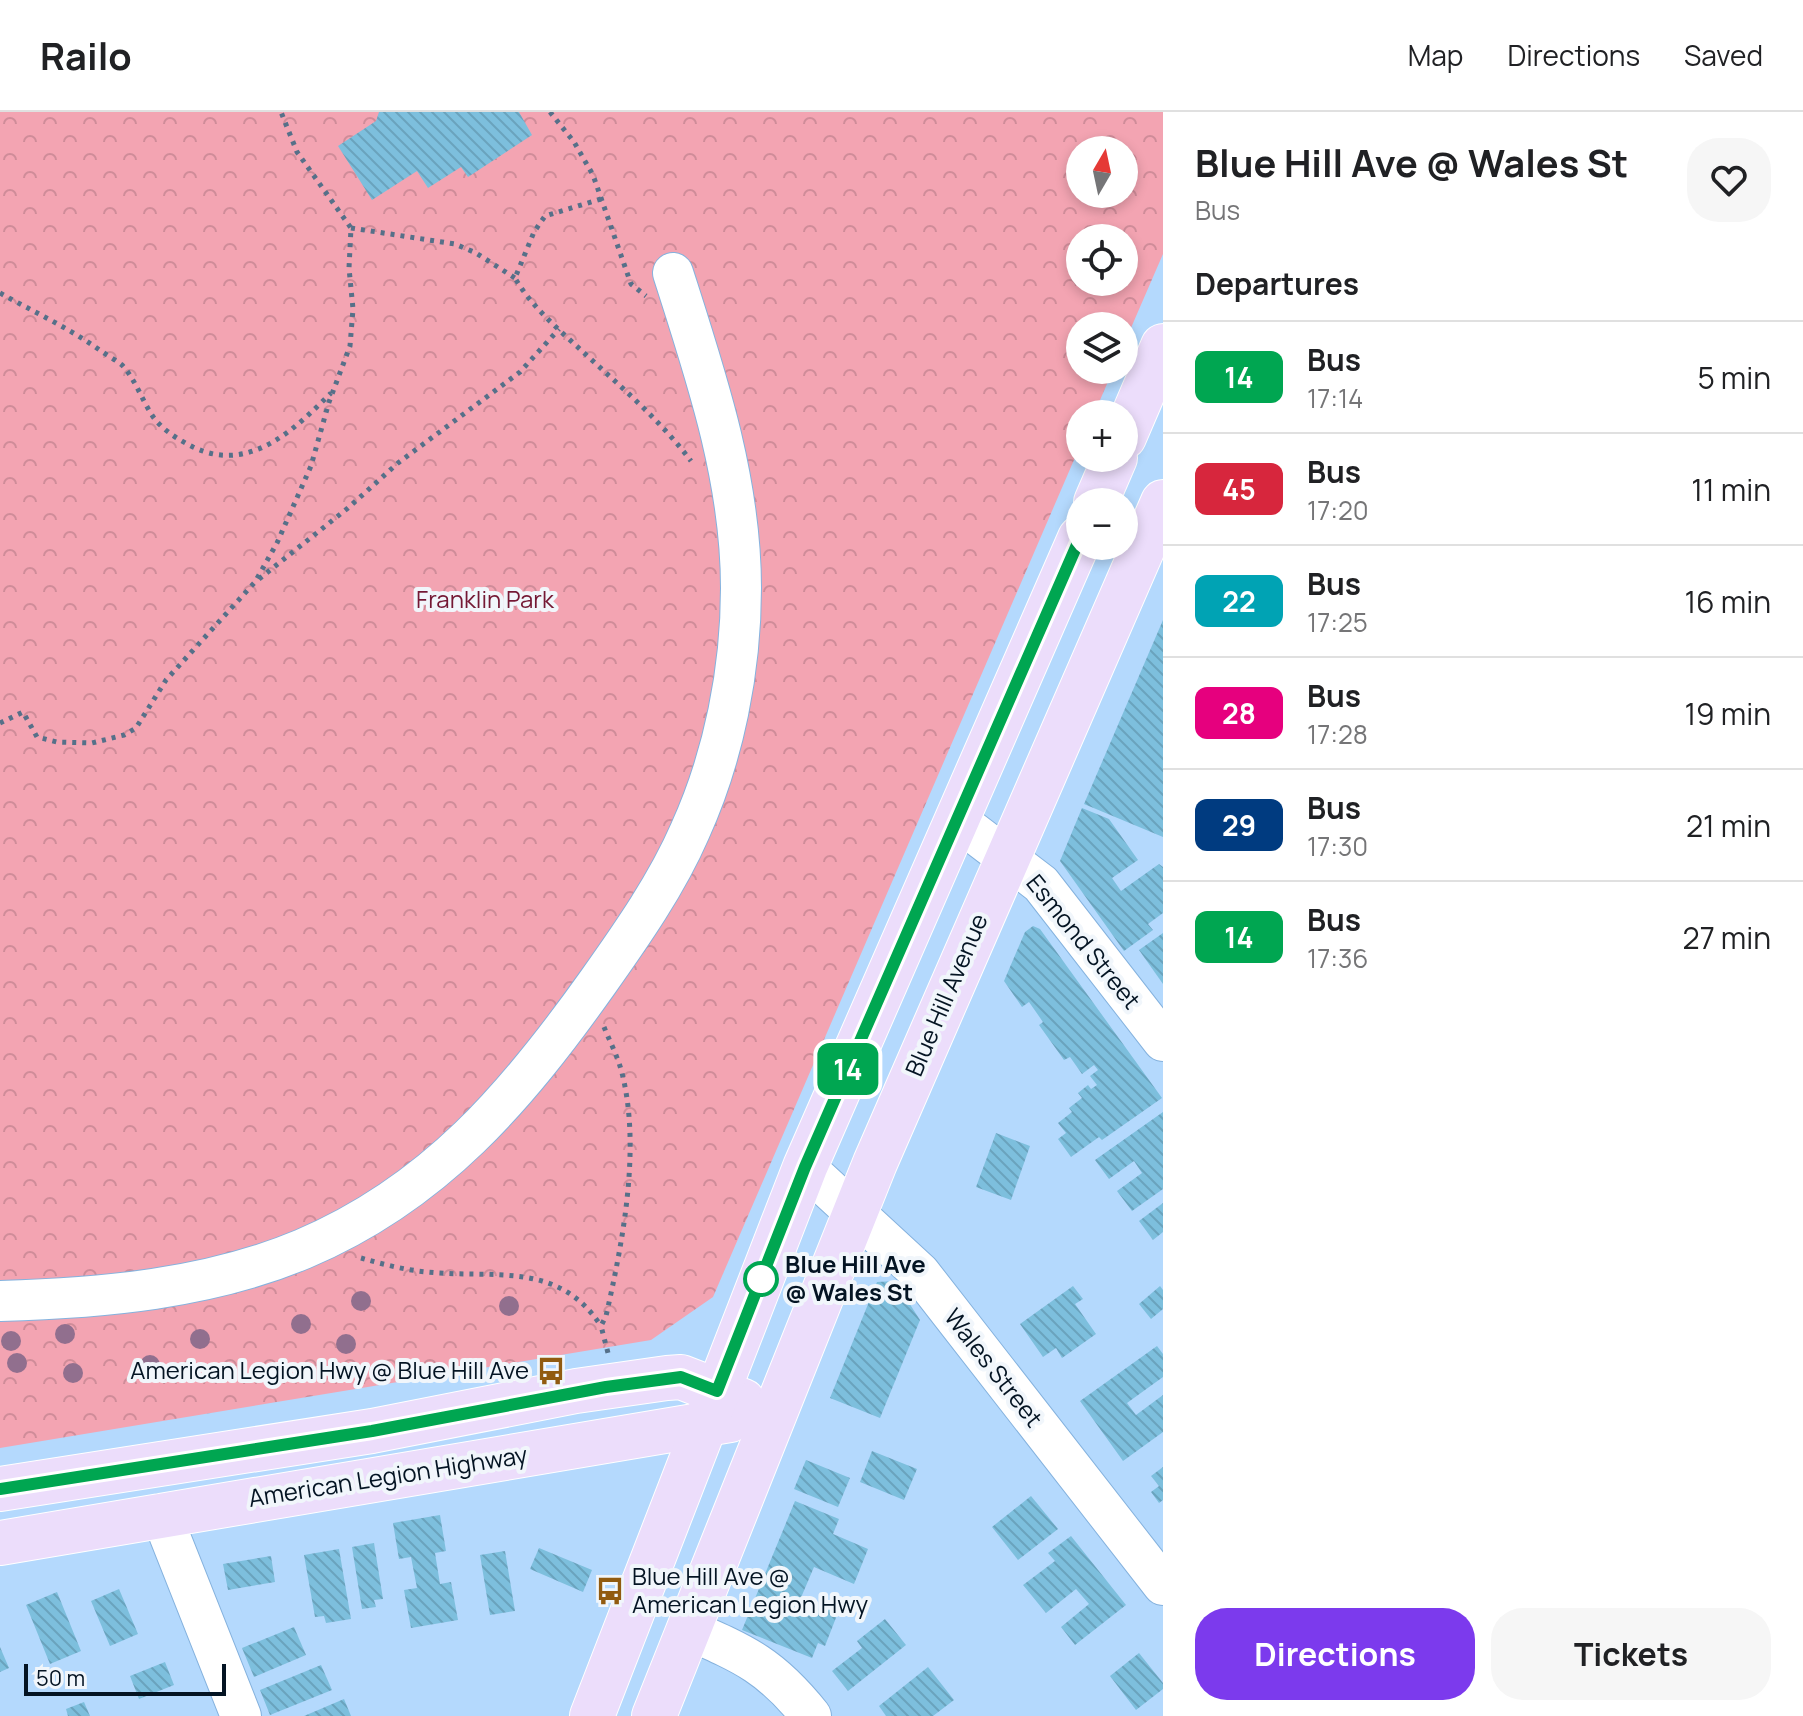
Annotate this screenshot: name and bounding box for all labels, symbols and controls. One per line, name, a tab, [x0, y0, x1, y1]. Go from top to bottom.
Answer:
text: Railo	[40, 29, 132, 81]
text: Map	[1408, 36, 1463, 74]
text: Directions	[1507, 36, 1640, 74]
text: Saved	[1684, 36, 1763, 74]
north arrow	[1066, 136, 1138, 208]
map controls	[1066, 136, 1138, 560]
text: Blue Hill Ave @ Wales St	[1195, 136, 1628, 188]
button: heart	[1687, 138, 1771, 222]
text: Bus	[1195, 192, 1240, 228]
button: locate	[1066, 224, 1138, 296]
text: Departures	[1195, 263, 1359, 304]
button: layers	[1066, 312, 1138, 384]
text: Bus	[1307, 339, 1361, 380]
text: 5 min	[1697, 357, 1771, 398]
text: 14	[1224, 358, 1254, 396]
text: 17:14	[1307, 380, 1363, 416]
button: +	[1066, 400, 1138, 472]
text: Bus	[1307, 451, 1361, 492]
text: 11 min	[1691, 469, 1771, 510]
text: 45	[1222, 470, 1256, 508]
button: −	[1066, 488, 1138, 560]
text: 17:20	[1307, 492, 1369, 528]
text: Bus	[1307, 563, 1361, 604]
text: 16 min	[1684, 581, 1771, 622]
park label: Franklin Park	[416, 582, 555, 615]
text: 22	[1222, 582, 1256, 620]
text: 17:25	[1307, 604, 1368, 640]
text: Bus	[1307, 675, 1361, 716]
text: 19 min	[1684, 693, 1771, 734]
text: 28	[1222, 694, 1256, 732]
text: 17:28	[1307, 716, 1368, 752]
text: Bus	[1307, 787, 1361, 828]
text: 21 min	[1686, 805, 1771, 846]
text: 29	[1222, 806, 1256, 844]
text: 17:30	[1307, 828, 1368, 864]
street label: Esmond Street	[1020, 867, 1149, 1015]
text: Bus	[1307, 899, 1361, 940]
street label: Blue Hill Avenue	[897, 908, 995, 1081]
text: 27 min	[1683, 917, 1771, 958]
text: 14	[1224, 918, 1254, 956]
text: 17:36	[1307, 940, 1368, 976]
line badge: 14	[812, 1043, 884, 1095]
text: 14	[833, 1050, 863, 1088]
place label: Blue Hill Ave @ Wales St	[785, 1247, 926, 1308]
marker: Blue Hill Ave @ Wales St	[744, 1262, 778, 1296]
street label: Wales Street	[937, 1301, 1051, 1433]
place label: American Legion Hwy @ Blue Hill Ave	[130, 1353, 529, 1386]
bus stop icon: American Legion Hwy @ Blue Hill Ave	[536, 1356, 566, 1386]
street label: American Legion Highway	[246, 1437, 530, 1514]
place label: Blue Hill Ave @ American Legion Hwy	[632, 1559, 868, 1620]
bus stop icon: Blue Hill Ave @ American Legion Hwy	[595, 1576, 625, 1606]
button: Directions	[1195, 1608, 1475, 1700]
button: Tickets	[1491, 1608, 1771, 1700]
scale bar	[24, 1660, 226, 1696]
text: 50 m	[36, 1663, 85, 1693]

